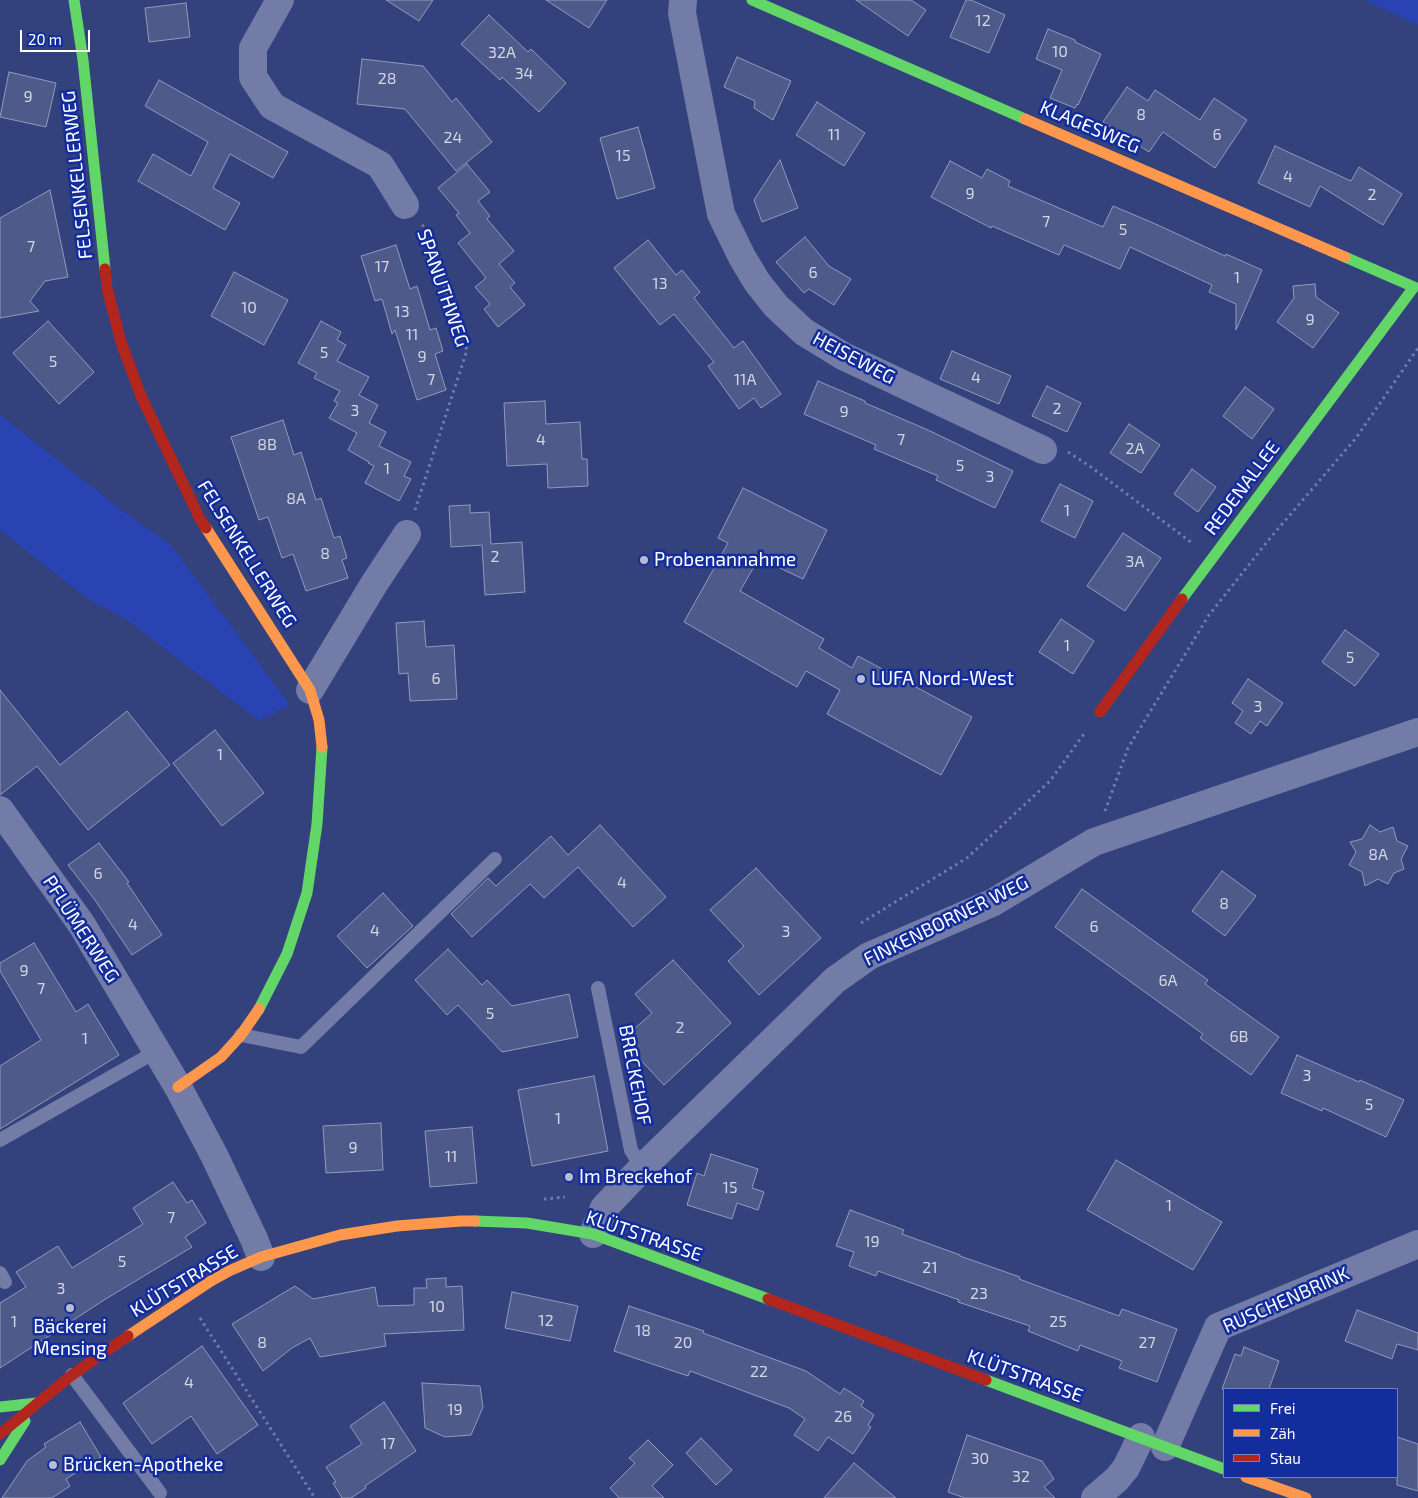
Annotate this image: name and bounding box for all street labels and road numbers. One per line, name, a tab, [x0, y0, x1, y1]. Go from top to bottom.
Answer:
street label: FELSENKELLERWEG	[57, 90, 97, 260]
street label: KLAGESWEG	[1037, 96, 1143, 158]
street label: SPANUTHWEG	[412, 226, 474, 350]
street label: HEISEWEG	[809, 327, 899, 389]
street label: REDENALLEE	[1199, 437, 1285, 539]
street label: FELSENKELLERWEG	[192, 476, 302, 632]
street label: PFLÜMERWEG	[38, 871, 124, 987]
street label: FINKENBORNER WEG	[860, 871, 1032, 971]
street label: BRECKEHOF	[614, 1023, 656, 1127]
street label: KLÜTSTRASSE	[583, 1205, 705, 1267]
street label: KLÜTSTRASSE	[126, 1240, 242, 1322]
street label: RUSCHENBRINK	[1219, 1262, 1353, 1338]
street label: KLÜTSTRASSE	[964, 1344, 1086, 1408]

